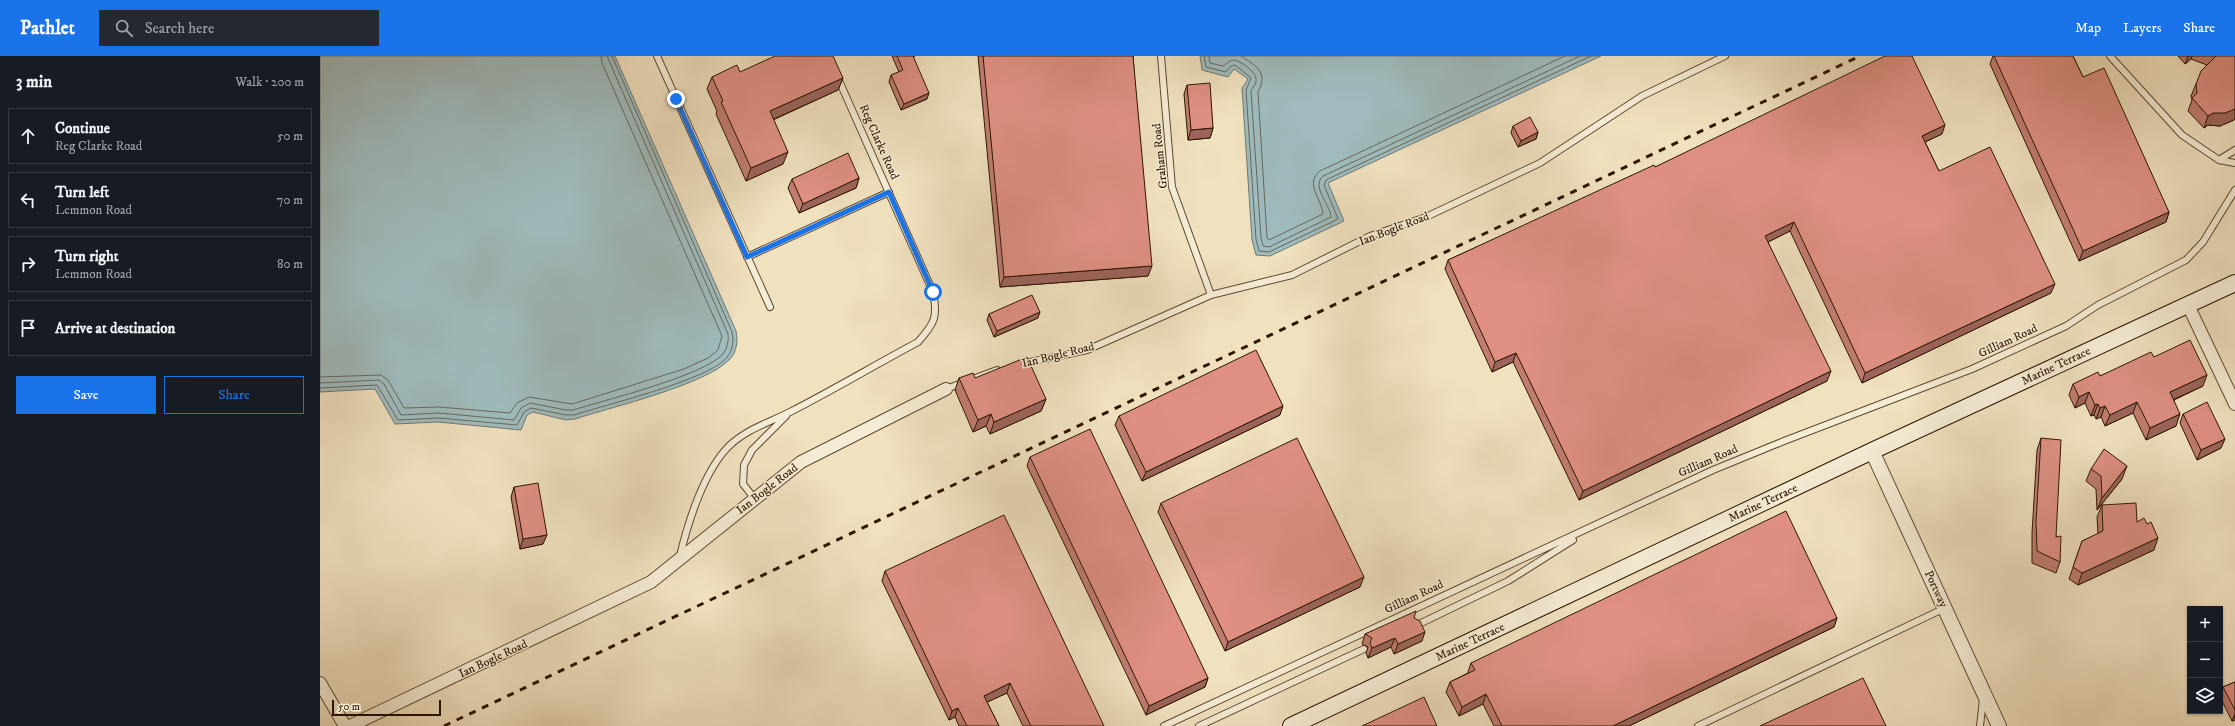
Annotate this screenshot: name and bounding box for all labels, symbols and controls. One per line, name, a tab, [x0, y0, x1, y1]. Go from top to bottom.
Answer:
search box	[99, 10, 379, 46]
text: Pathlet	[20, 17, 75, 40]
icon: search	[113, 17, 135, 39]
text: Search here	[145, 19, 214, 38]
text: Map	[2075, 19, 2101, 37]
text: Layers	[2123, 19, 2161, 37]
text: Share	[2183, 19, 2215, 37]
text: 3 min	[16, 71, 52, 93]
text: Walk · 200 m	[235, 74, 304, 90]
route end	[667, 90, 685, 108]
street label: Reg Clarke Road	[856, 102, 902, 182]
text: Continue	[55, 119, 110, 138]
street label: Graham Road	[1149, 122, 1171, 190]
icon: ahead	[17, 125, 39, 147]
text: 50 m	[277, 128, 303, 144]
text: Reg Clarke Road	[55, 138, 142, 154]
text: Turn left	[55, 183, 109, 202]
icon: left	[17, 189, 39, 211]
text: 70 m	[277, 192, 303, 208]
text: Lemmon Road	[55, 202, 132, 218]
street label: Ian Bogle Road	[1357, 209, 1431, 249]
text: Turn right	[55, 247, 118, 266]
icon: right	[17, 253, 39, 275]
text: 80 m	[277, 256, 303, 272]
text: Lemmon Road	[55, 266, 132, 282]
route start	[924, 283, 942, 301]
icon: arrive	[17, 317, 39, 339]
text: Arrive at destination	[55, 319, 175, 338]
street label: Gilliam Road	[1976, 321, 2040, 361]
street label: Ian Bogle Road	[1020, 339, 1096, 371]
street label: Marine Terrace	[2019, 343, 2093, 389]
button: Save	[16, 376, 156, 414]
button: Share	[164, 376, 304, 414]
street label: Gilliam Road	[1676, 441, 1740, 481]
street label: Ian Bogle Road	[733, 460, 801, 518]
street label: Marine Terrace	[1726, 480, 1800, 526]
street label: Portway	[1921, 568, 1951, 610]
street label: Gilliam Road	[1382, 577, 1446, 617]
map controls	[2187, 606, 2223, 714]
button: +	[2187, 606, 2223, 642]
street label: Marine Terrace	[1433, 619, 1507, 665]
street label: Ian Bogle Road	[456, 637, 530, 681]
button: −	[2187, 642, 2223, 678]
button: layers	[2187, 678, 2223, 714]
scale bar	[332, 698, 441, 717]
text: 50 m	[338, 700, 360, 714]

